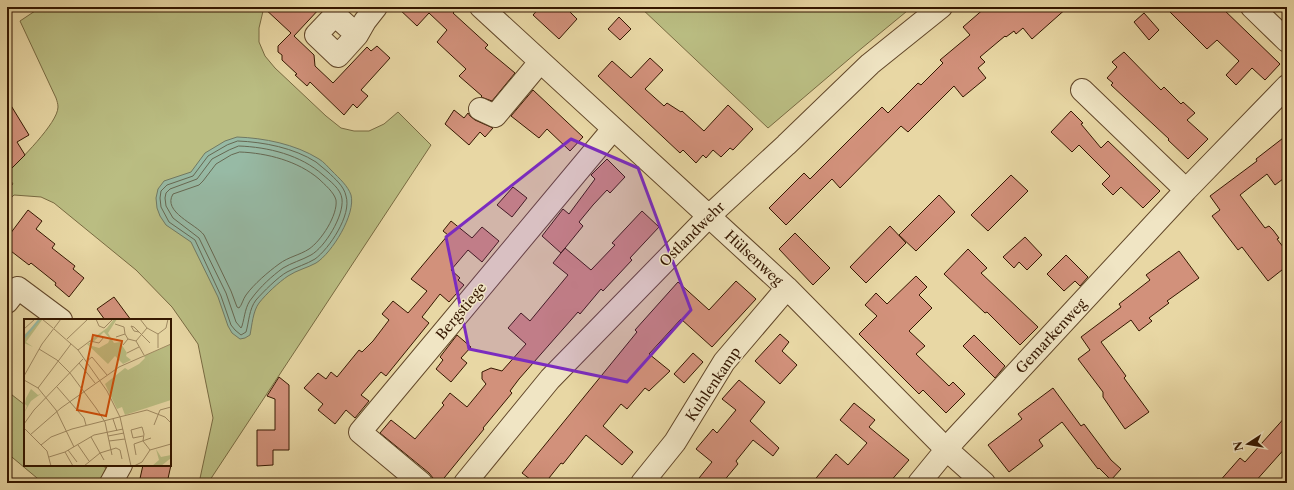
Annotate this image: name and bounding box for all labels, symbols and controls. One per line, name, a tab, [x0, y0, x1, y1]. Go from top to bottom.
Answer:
street label: Ostlandwehr	[656, 198, 728, 270]
street label: Hülsenweg	[721, 226, 787, 290]
street label: Bergstiege	[432, 279, 490, 343]
street label: Gemarkenweg	[1012, 294, 1091, 377]
inset map	[24, 319, 171, 466]
street label: Kuhlenkamp	[682, 343, 744, 425]
north arrow	[1228, 424, 1268, 464]
text: N	[1230, 440, 1246, 452]

